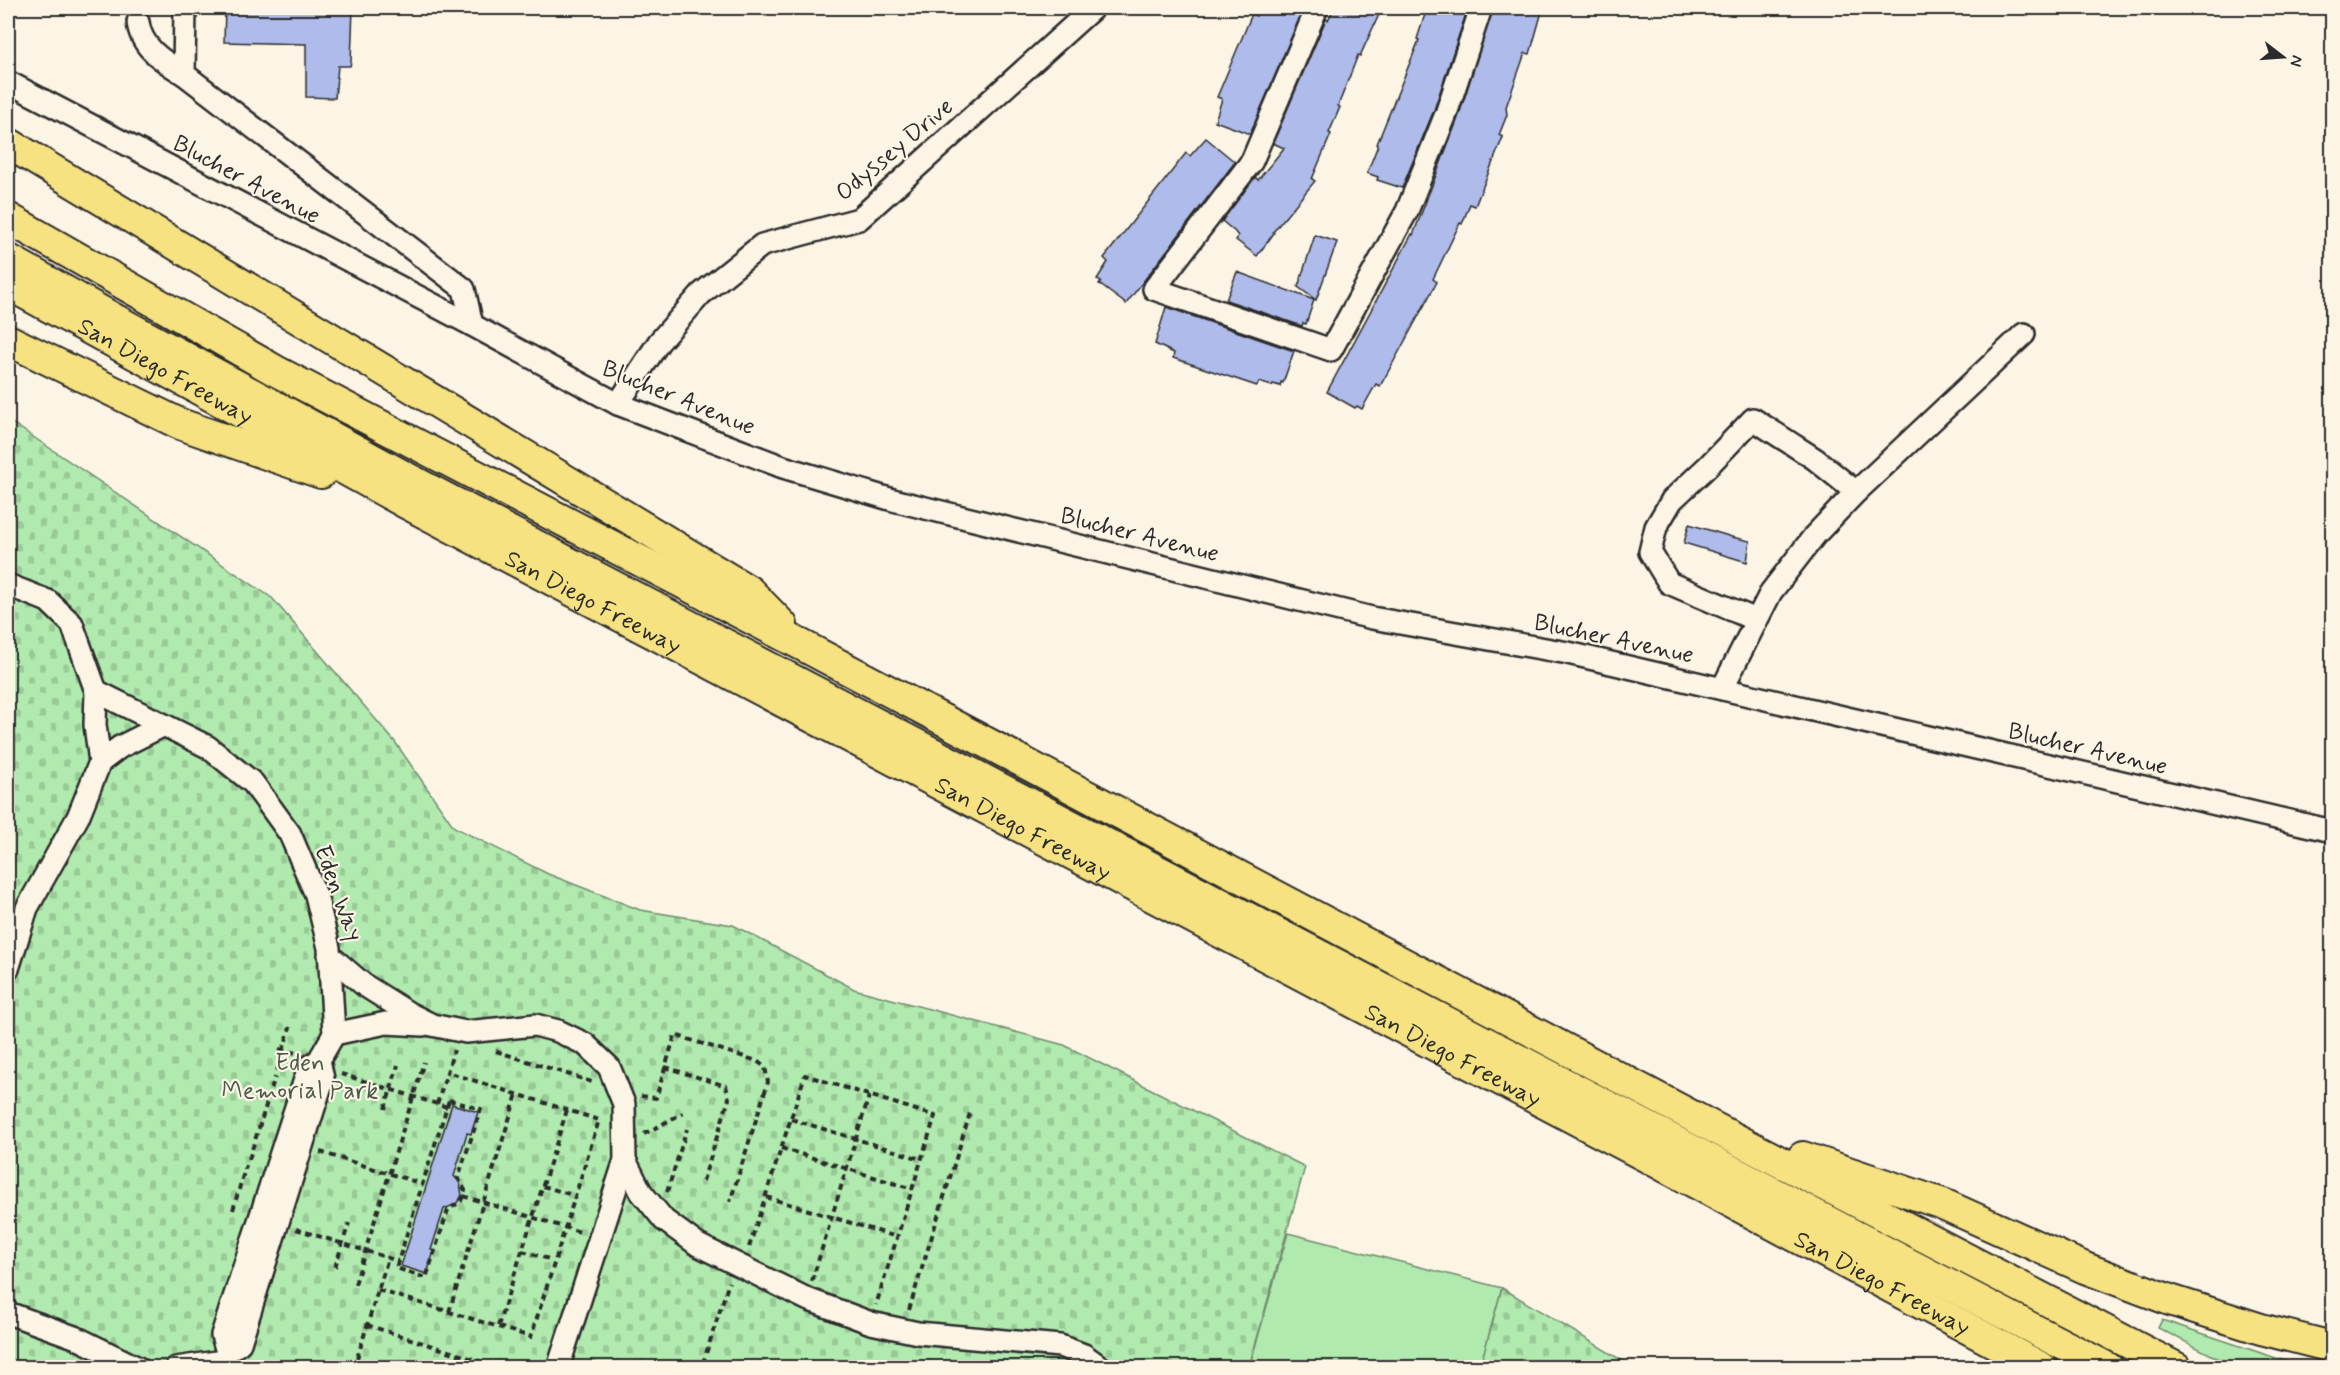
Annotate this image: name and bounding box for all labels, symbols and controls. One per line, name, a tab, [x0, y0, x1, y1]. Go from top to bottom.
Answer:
north arrow	[2253, 27, 2313, 87]
text: N	[2284, 53, 2308, 69]
street label: Odyssey Drive	[830, 92, 960, 209]
street label: Blucher Avenue	[167, 129, 325, 232]
street label: San Diego Freeway	[72, 311, 258, 433]
street label: Blucher Avenue	[597, 354, 760, 443]
street label: Blucher Avenue	[1057, 501, 1222, 570]
street label: San Diego Freeway	[499, 544, 686, 662]
street label: Blucher Avenue	[1531, 607, 1696, 672]
street label: Blucher Avenue	[2005, 716, 2170, 783]
street label: San Diego Freeway	[929, 770, 1116, 889]
street label: Eden Way	[306, 841, 369, 946]
street label: San Diego Freeway	[1359, 997, 1546, 1115]
park label: Eden Memorial Park	[222, 1048, 378, 1107]
street label: San Diego Freeway	[1788, 1224, 1975, 1344]

